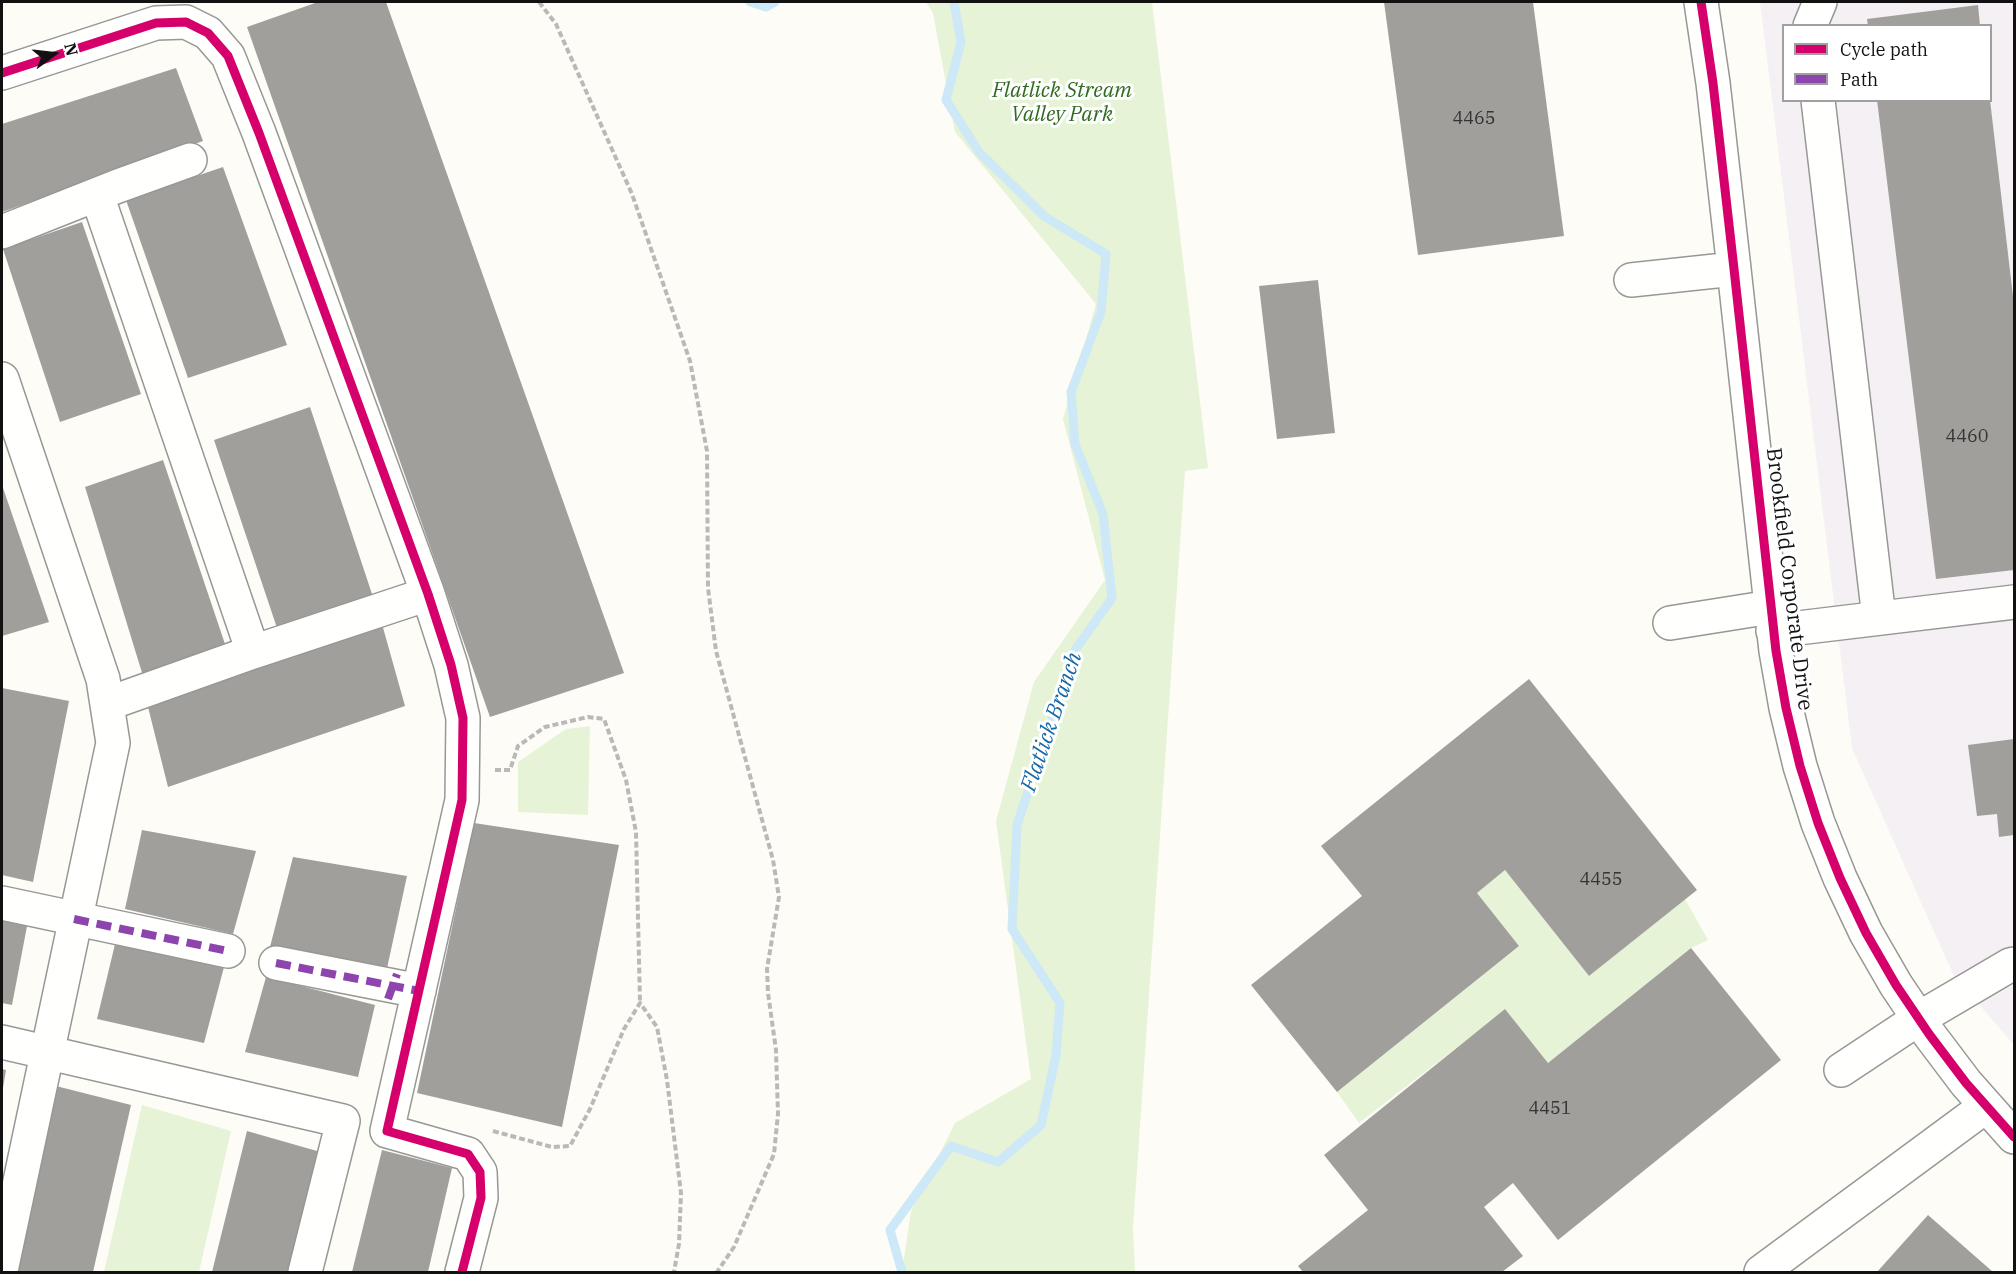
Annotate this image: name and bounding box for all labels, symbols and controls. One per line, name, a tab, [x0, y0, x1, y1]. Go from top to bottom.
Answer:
north arrow	[24, 24, 84, 84]
legend	[1782, 24, 1992, 102]
text: Cycle path	[1840, 38, 1928, 61]
text: N	[60, 41, 83, 58]
text: Path	[1840, 68, 1878, 91]
park label: Flatlick Stream Valley Park	[992, 78, 1132, 128]
house number: 4465	[1452, 108, 1496, 130]
house number: 4460	[1945, 426, 1989, 448]
street label: Brookfield Corporate Drive	[1760, 446, 1818, 712]
water label: Flatlick Branch	[1016, 649, 1088, 795]
house number: 4455	[1579, 869, 1623, 891]
house number: 4451	[1528, 1098, 1572, 1120]

